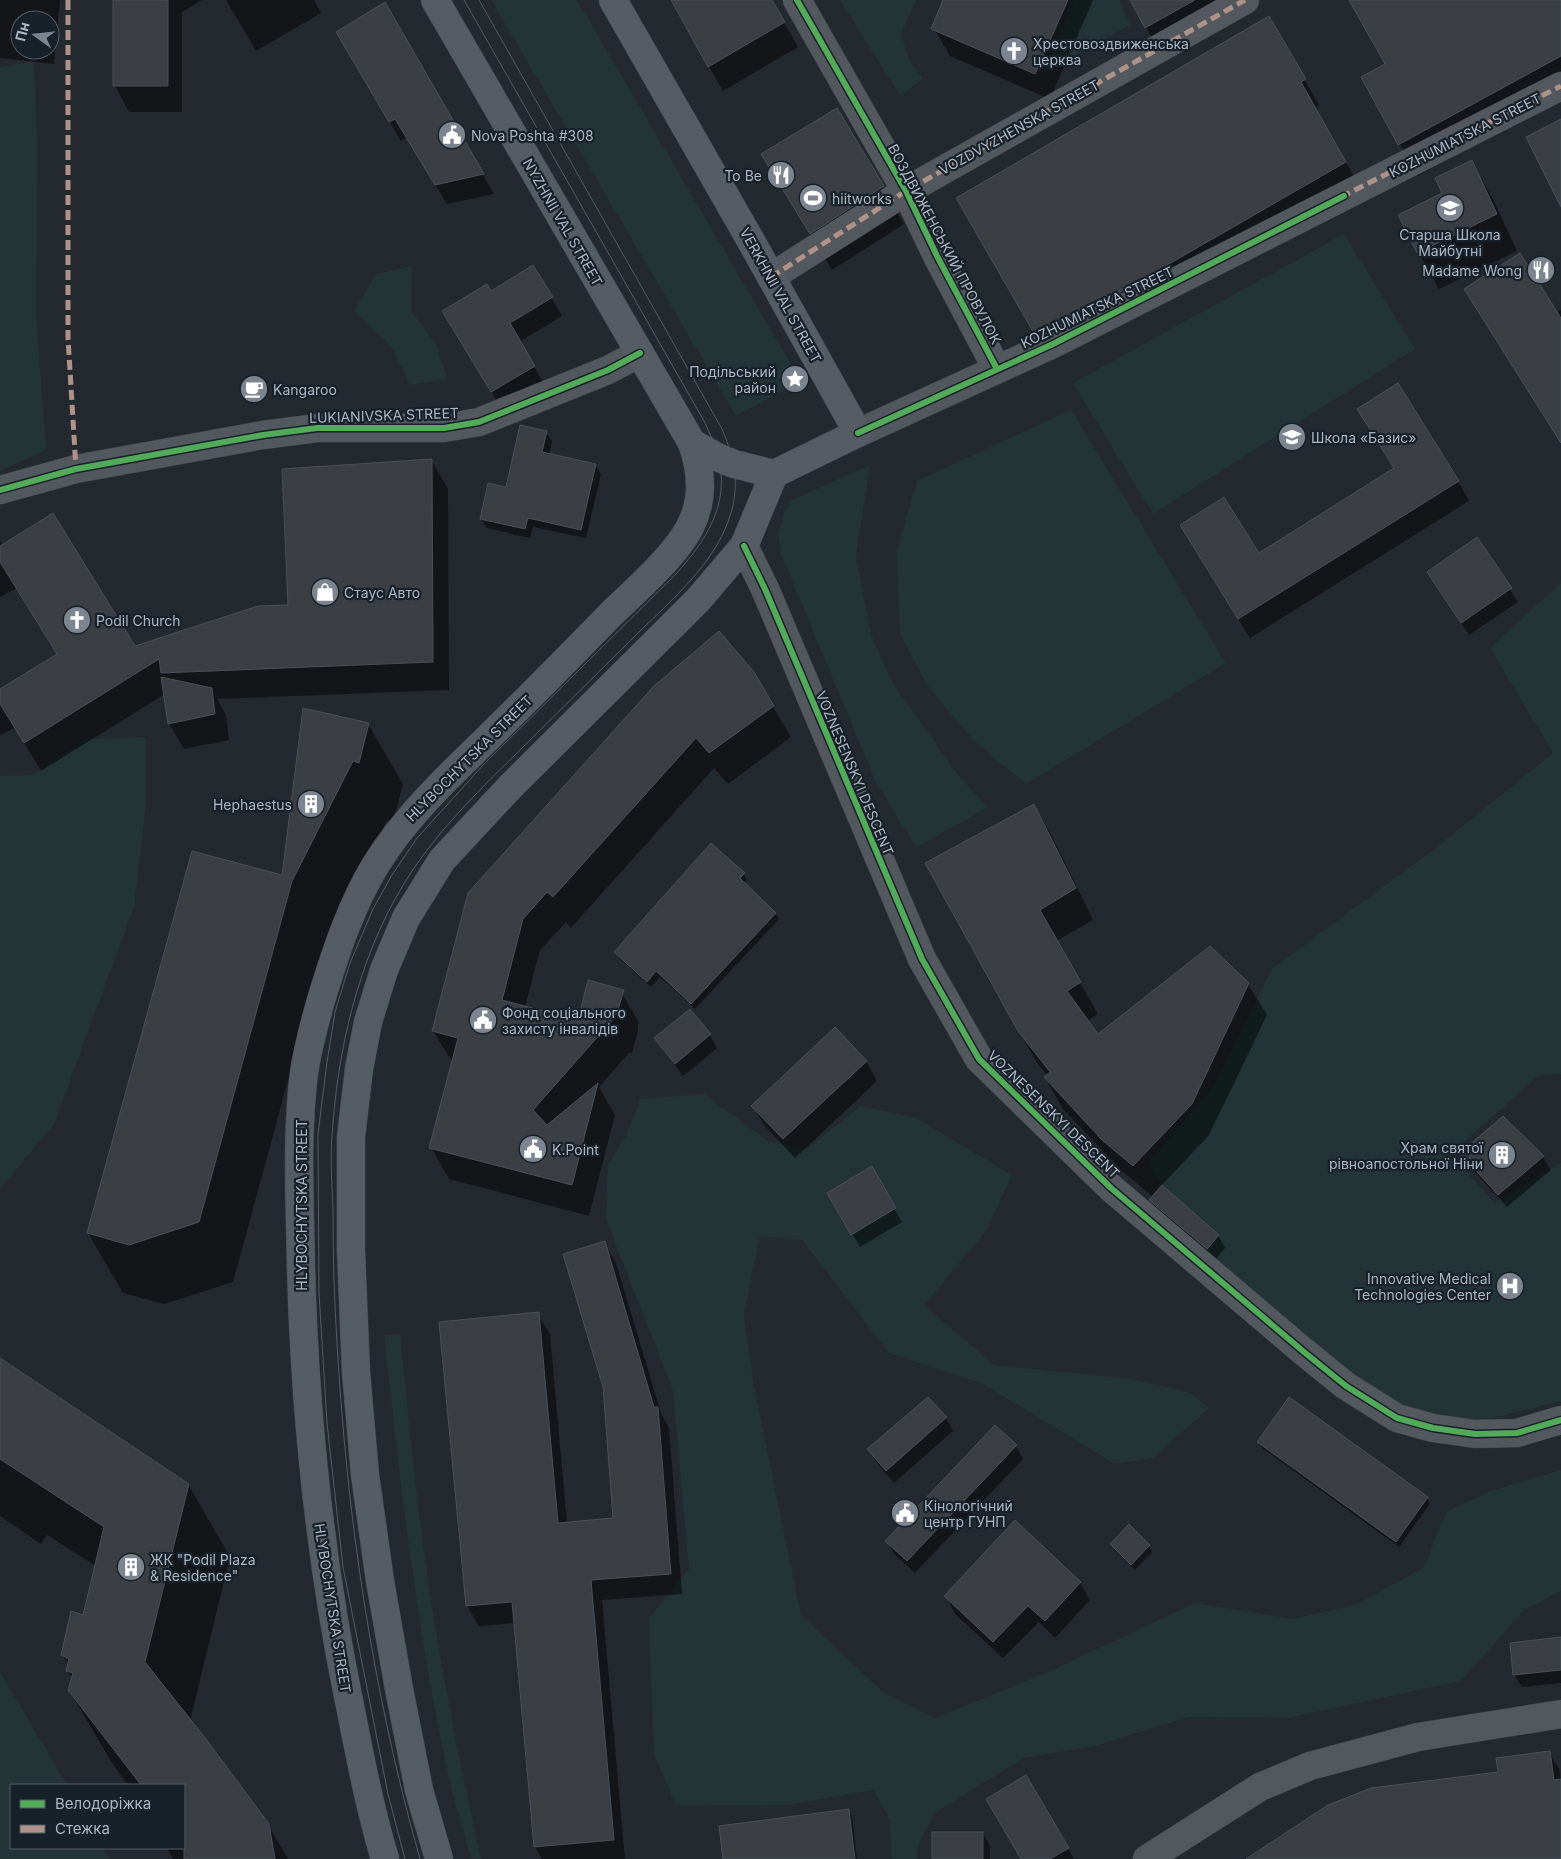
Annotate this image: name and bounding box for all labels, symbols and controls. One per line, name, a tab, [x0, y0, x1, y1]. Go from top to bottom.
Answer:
north arrow	[10, 10, 60, 60]
text: Пн	[11, 20, 33, 43]
place label: Хрестовоздвиженська церква	[1033, 35, 1189, 68]
church icon: Хрестовоздвиженська церква	[999, 36, 1029, 66]
street label: VOZDVYZHENSKA STREET	[936, 76, 1102, 178]
street label: KOZHUMIATSKA STREET	[1386, 89, 1544, 181]
public building icon: Nova Poshta #308	[437, 120, 467, 150]
place label: Nova Poshta #308	[471, 127, 594, 144]
street label: ВОЗДВИЖЕНСЬКИЙ ПРОВУЛОК	[885, 141, 1006, 348]
street label: NYZHNII VAL STREET	[520, 155, 606, 289]
restaurant icon: To Be	[766, 160, 796, 190]
place label: To Be	[724, 167, 762, 184]
sports icon: hiitworks	[798, 183, 828, 213]
place label: hiitworks	[832, 190, 892, 207]
school or university icon: Старша Школа Майбутні	[1435, 193, 1465, 223]
street label: VERKHNII VAL STREET	[737, 224, 825, 366]
place label: Старша Школа Майбутні	[1399, 226, 1501, 259]
restaurant icon: Madame Wong	[1526, 255, 1556, 285]
place label: Madame Wong	[1422, 262, 1522, 279]
street label: KOZHUMIATSKA STREET	[1018, 263, 1176, 351]
place label: Подільський район	[689, 363, 776, 396]
place icon: Подільський район	[780, 364, 810, 394]
cafe icon: Kangaroo	[239, 374, 269, 404]
place label: Kangaroo	[273, 381, 337, 398]
street label: LUKIANIVSKA STREET	[309, 404, 459, 426]
school or university icon: Школа «Базис»	[1277, 422, 1307, 452]
place label: Школа «Базис»	[1311, 429, 1416, 446]
shop icon: Стаус Авто	[310, 577, 340, 607]
place label: Стаус Авто	[344, 584, 420, 601]
church icon: Podil Church	[62, 605, 92, 635]
place label: Podil Church	[96, 612, 181, 629]
street label: VOZNESENSKYI DESCENT	[813, 688, 897, 858]
street label: HLYBOCHYTSKA STREET	[402, 691, 536, 825]
building icon: Hephaestus	[296, 789, 326, 819]
place label: Hephaestus	[213, 796, 292, 813]
place label: Фонд соціального захисту інвалідів	[502, 1004, 626, 1037]
public building icon: Фонд соціального захисту інвалідів	[468, 1005, 498, 1035]
street label: VOZNESENSKYI DESCENT	[984, 1046, 1124, 1182]
street label: HLYBOCHYTSKA STREET	[293, 1119, 310, 1291]
public building icon: K.Point	[518, 1134, 548, 1164]
place label: Храм святої рівноапостольної Ніни	[1329, 1139, 1484, 1172]
building icon: Храм святої рівноапостольної Ніни	[1487, 1140, 1517, 1170]
place label: K.Point	[552, 1141, 599, 1158]
place label: Innovative Medical Technologies Center	[1354, 1270, 1491, 1303]
hospital icon: Innovative Medical Technologies Center	[1495, 1271, 1525, 1301]
place label: Кінологічний центр ГУНП	[924, 1497, 1013, 1530]
public building icon: Кінологічний центр ГУНП	[890, 1498, 920, 1528]
street label: HLYBOCHYTSKA STREET	[311, 1522, 355, 1694]
place label: ЖК "Podil Plaza & Residence"	[150, 1551, 256, 1584]
building icon: ЖК "Podil Plaza & Residence"	[116, 1552, 146, 1582]
legend	[10, 1784, 185, 1849]
text: Велодоріжка	[55, 1794, 151, 1813]
text: Стежка	[55, 1819, 110, 1838]

